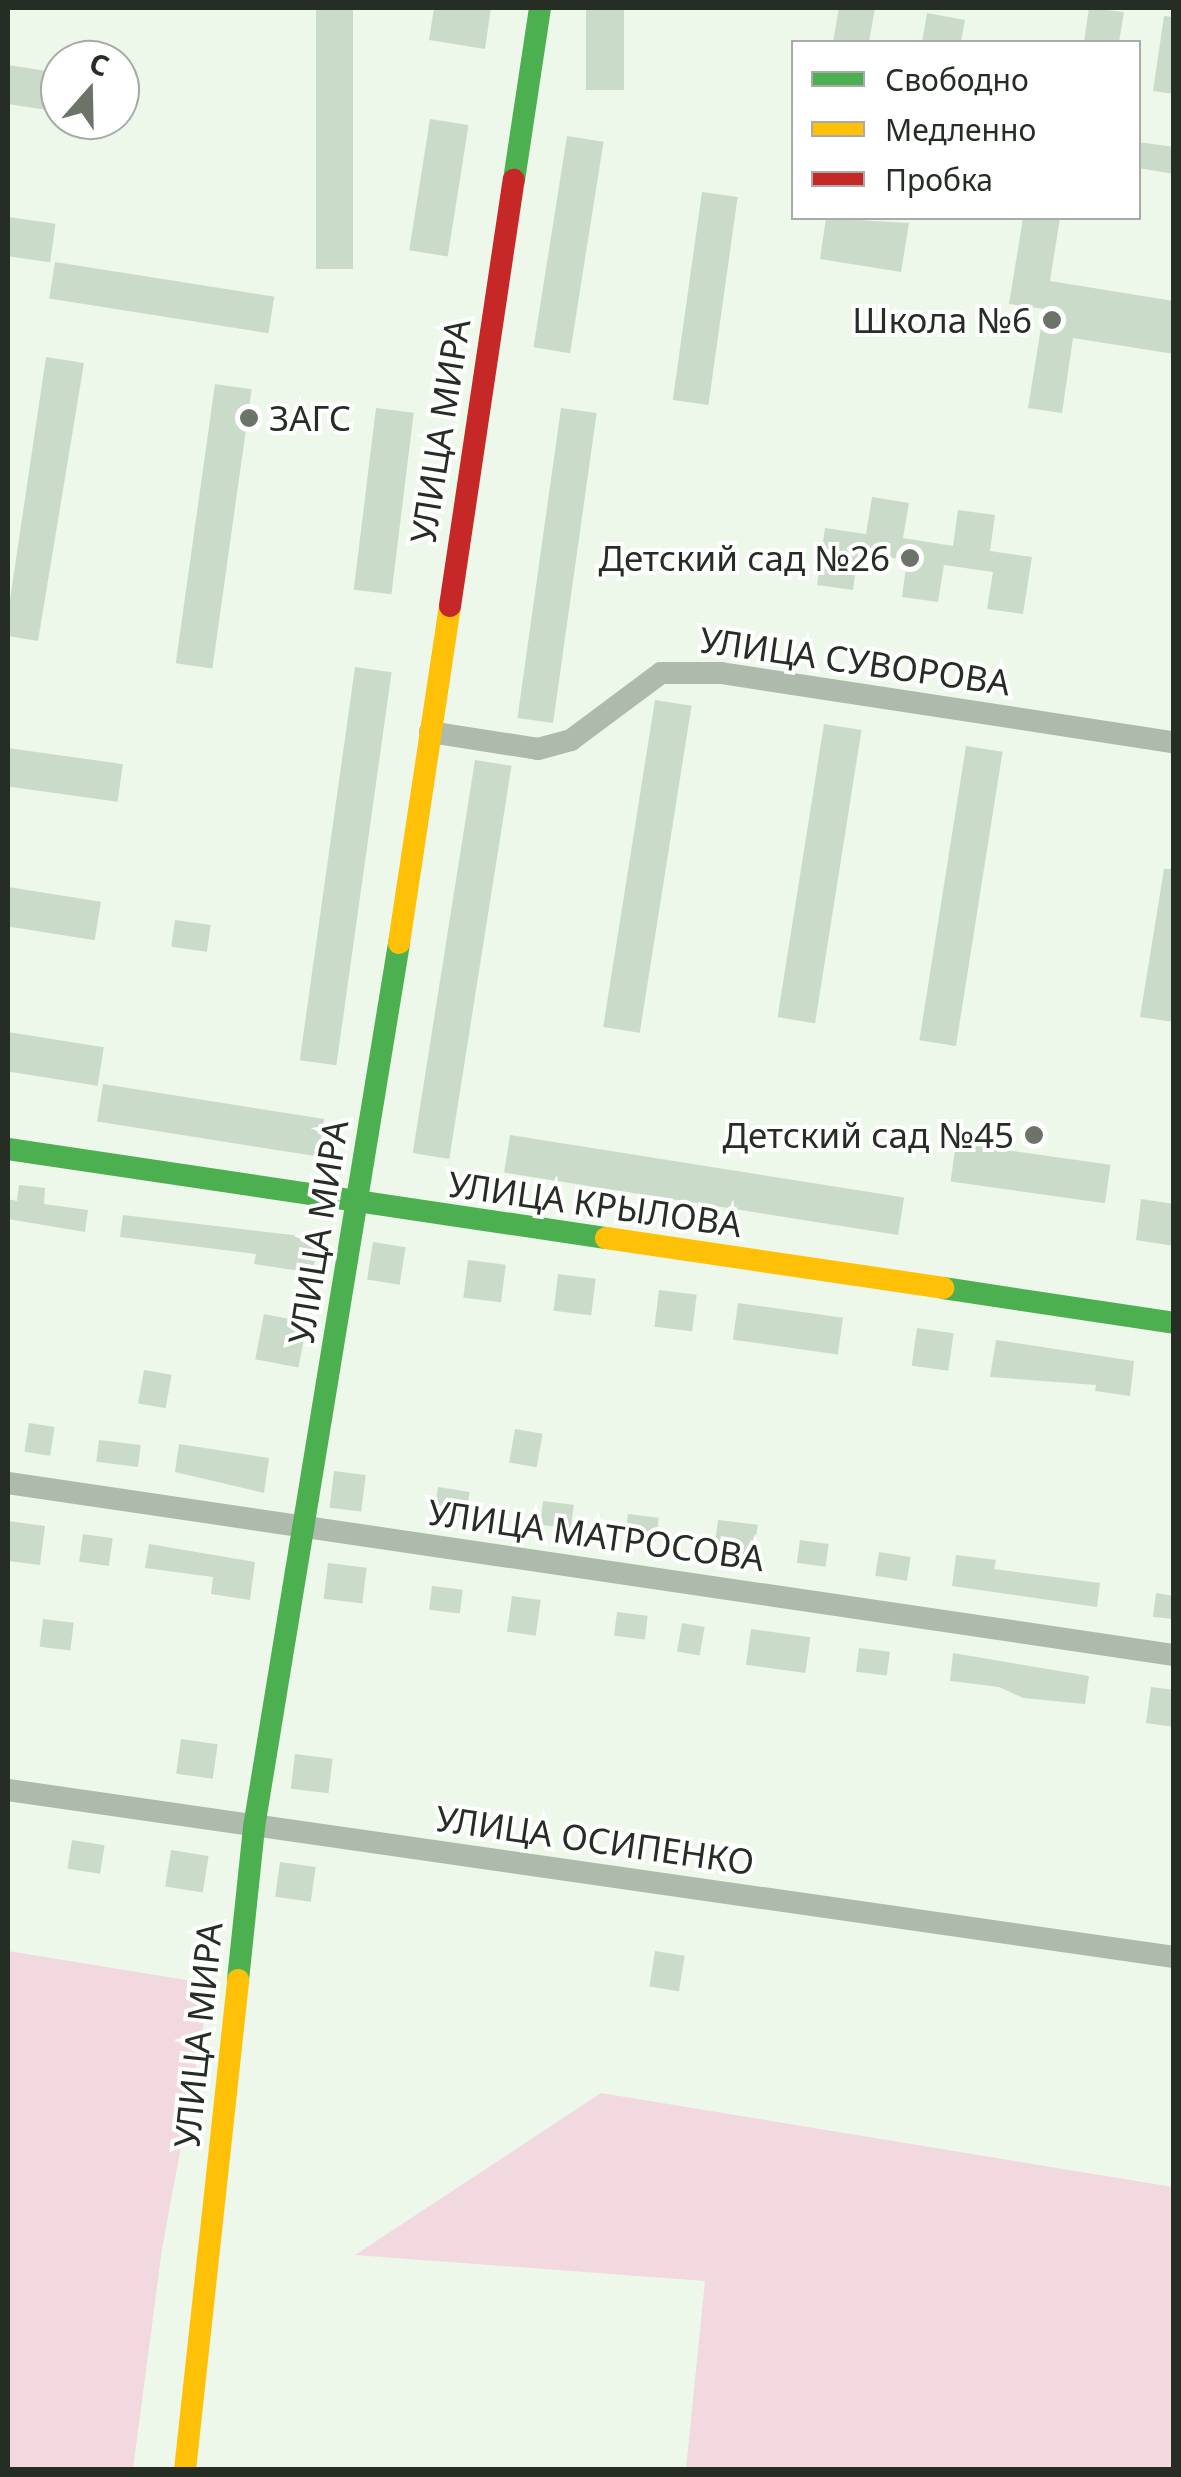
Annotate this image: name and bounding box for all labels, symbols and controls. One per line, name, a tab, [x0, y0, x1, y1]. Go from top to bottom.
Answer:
north arrow	[40, 40, 140, 140]
legend	[791, 40, 1141, 220]
text: С	[85, 43, 115, 85]
text: Свободно	[885, 59, 1029, 100]
text: Медленно	[885, 109, 1036, 150]
text: Пробка	[885, 159, 993, 200]
place label: Школа №6	[852, 299, 1032, 341]
marker: Школа №6	[1041, 309, 1063, 331]
street label: УЛИЦА МИРА	[402, 316, 478, 546]
place label: ЗАГС	[269, 397, 351, 439]
marker: ЗАГС	[238, 407, 260, 429]
place label: Детский сад №26	[598, 537, 890, 579]
marker: Детский сад №26	[899, 547, 921, 569]
street label: УЛИЦА СУВОРОВА	[697, 618, 1013, 704]
place label: Детский сад №45	[722, 1114, 1014, 1156]
street label: УЛИЦА МИРА	[280, 1117, 356, 1347]
marker: Детский сад №45	[1023, 1124, 1045, 1146]
street label: УЛИЦА КРЫЛОВА	[446, 1163, 744, 1245]
street label: УЛИЦА МАТРОСОВА	[425, 1491, 767, 1579]
street label: УЛИЦА ОСИПЕНКО	[433, 1797, 757, 1883]
street label: УЛИЦА МИРА	[165, 1920, 231, 2150]

